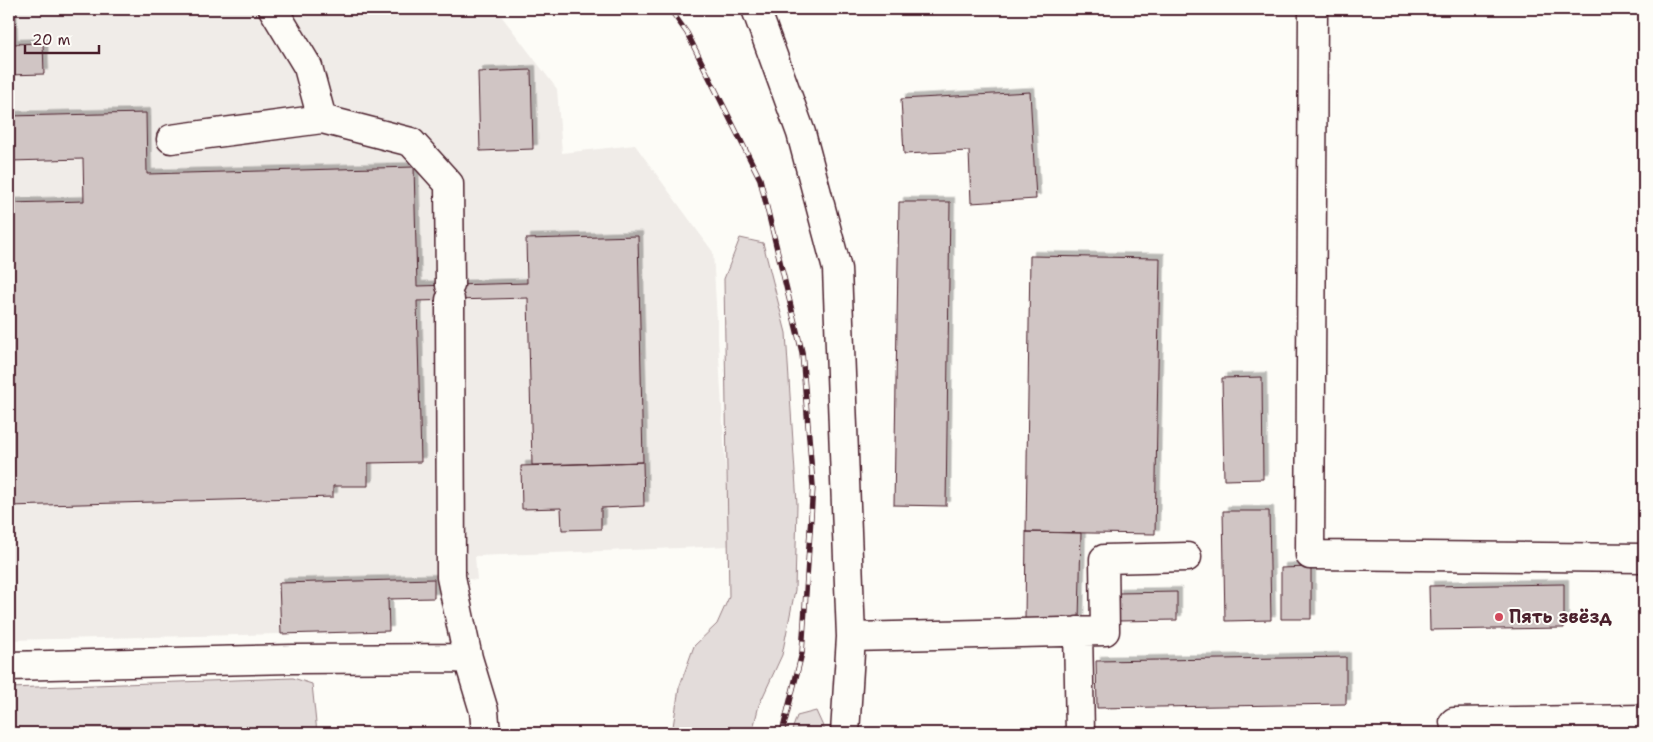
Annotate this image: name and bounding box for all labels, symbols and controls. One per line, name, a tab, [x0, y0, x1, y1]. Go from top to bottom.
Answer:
scale bar	[25, 22, 99, 54]
text: 20 m	[32, 30, 71, 50]
place label: Пять звёзд	[1509, 605, 1612, 629]
marker: Пять звёзд	[1493, 611, 1505, 623]

